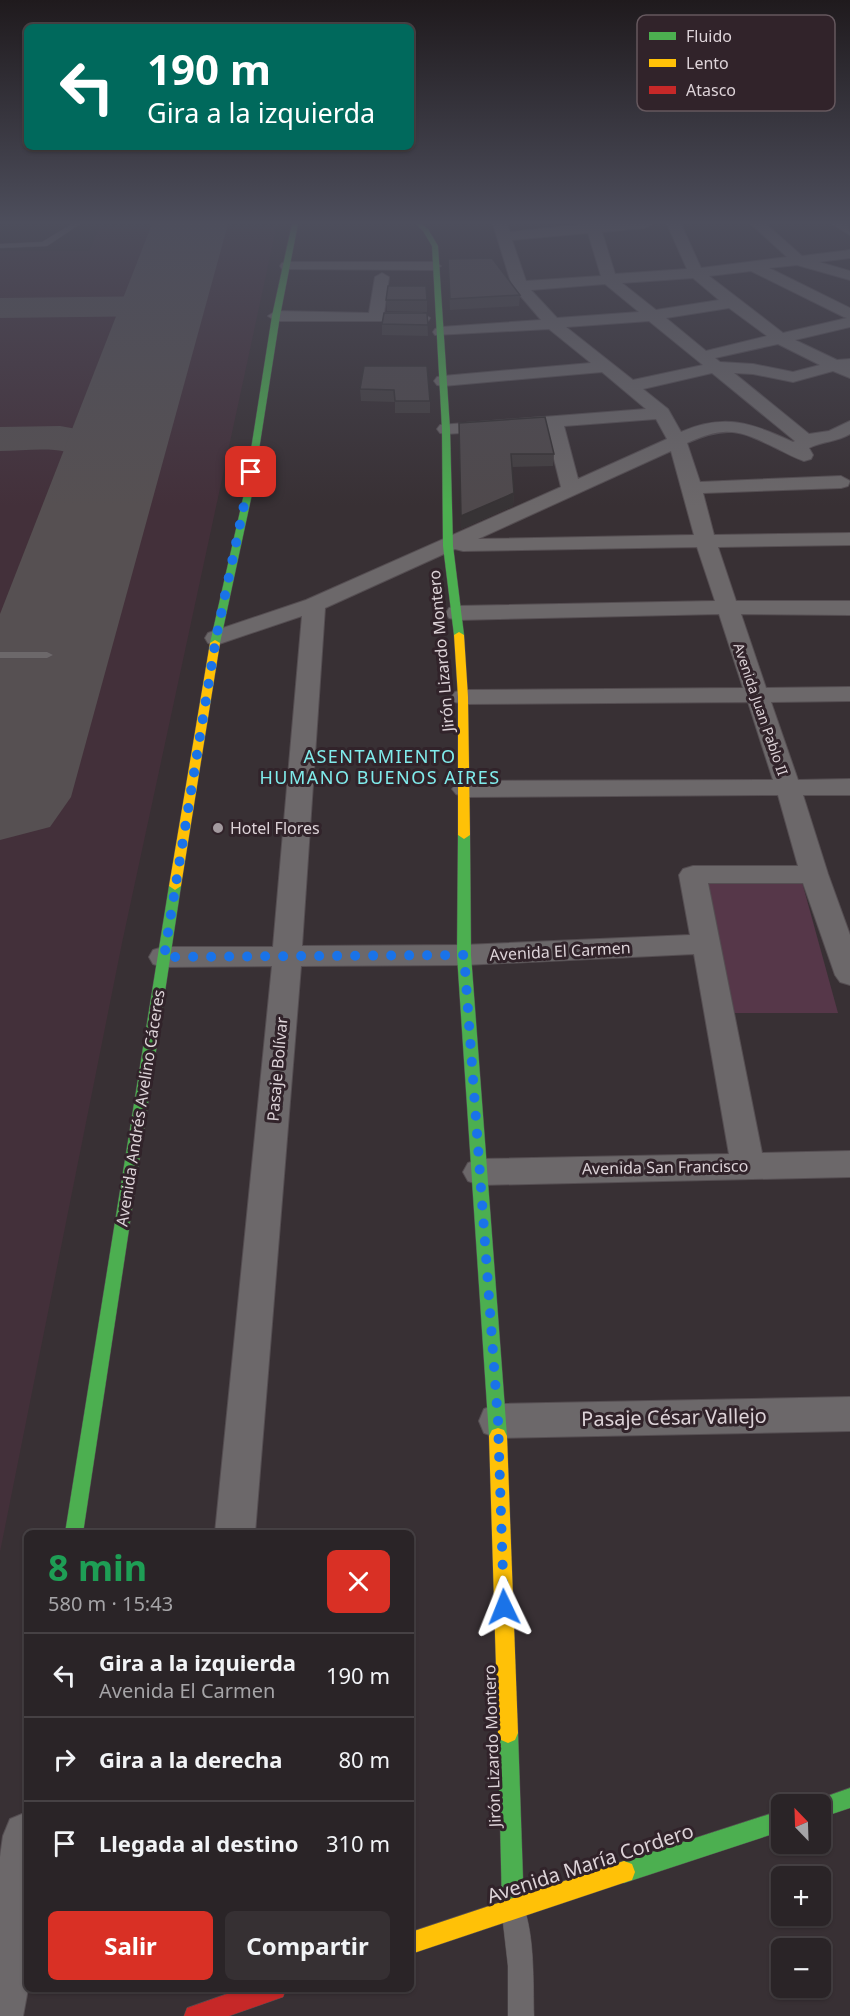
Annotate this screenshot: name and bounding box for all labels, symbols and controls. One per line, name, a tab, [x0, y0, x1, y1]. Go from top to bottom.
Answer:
legend	[637, 15, 835, 111]
text: Fluido	[686, 25, 732, 47]
text: 190 m	[147, 40, 271, 97]
icon: left	[48, 48, 126, 126]
text: Lento	[686, 52, 729, 74]
text: Atasco	[686, 79, 736, 101]
text: Gira a la izquierda	[147, 94, 375, 131]
pin	[225, 446, 276, 497]
icon: arrive	[234, 455, 267, 488]
street label: Jirón Lizardo Montero	[423, 569, 459, 735]
street label: Avenida Juan Pablo II	[729, 640, 793, 778]
district label: ASENTAMIENTO HUMANO BUENOS AIRES	[259, 744, 501, 789]
place label: Hotel Flores	[230, 817, 320, 839]
marker: Hotel Flores	[211, 821, 225, 835]
street label: Avenida El Carmen	[489, 936, 631, 966]
street label: Avenida Andrés Avelino Cáceres	[110, 988, 170, 1228]
street label: Pasaje Bolívar	[261, 1016, 293, 1122]
street label: Avenida San Francisco	[582, 1155, 748, 1179]
street label: Pasaje César Vallejo	[581, 1402, 767, 1432]
text: 8 min	[48, 1543, 147, 1592]
button: close	[327, 1550, 390, 1613]
position arrow	[472, 1575, 536, 1639]
text: 580 m · 15:43	[48, 1590, 173, 1617]
text: Gira a la izquierda	[99, 1647, 296, 1677]
icon: left	[48, 1659, 81, 1692]
text: 190 m	[326, 1660, 390, 1690]
street label: Jirón Lizardo Montero	[478, 1664, 506, 1830]
text: Avenida El Carmen	[99, 1677, 275, 1704]
icon: right	[48, 1743, 81, 1776]
text: Gira a la derecha	[99, 1744, 283, 1774]
text: 80 m	[339, 1744, 390, 1774]
north arrow	[771, 1794, 831, 1854]
map controls	[771, 1794, 831, 1998]
street label: Avenida María Cordero	[483, 1817, 697, 1909]
icon: arrive	[48, 1827, 81, 1860]
text: Llegada al destino	[99, 1828, 299, 1858]
text: 310 m	[326, 1828, 390, 1858]
button: +	[771, 1866, 831, 1926]
button: Salir	[48, 1911, 213, 1980]
button: Compartir	[225, 1911, 390, 1980]
button: −	[771, 1938, 831, 1998]

